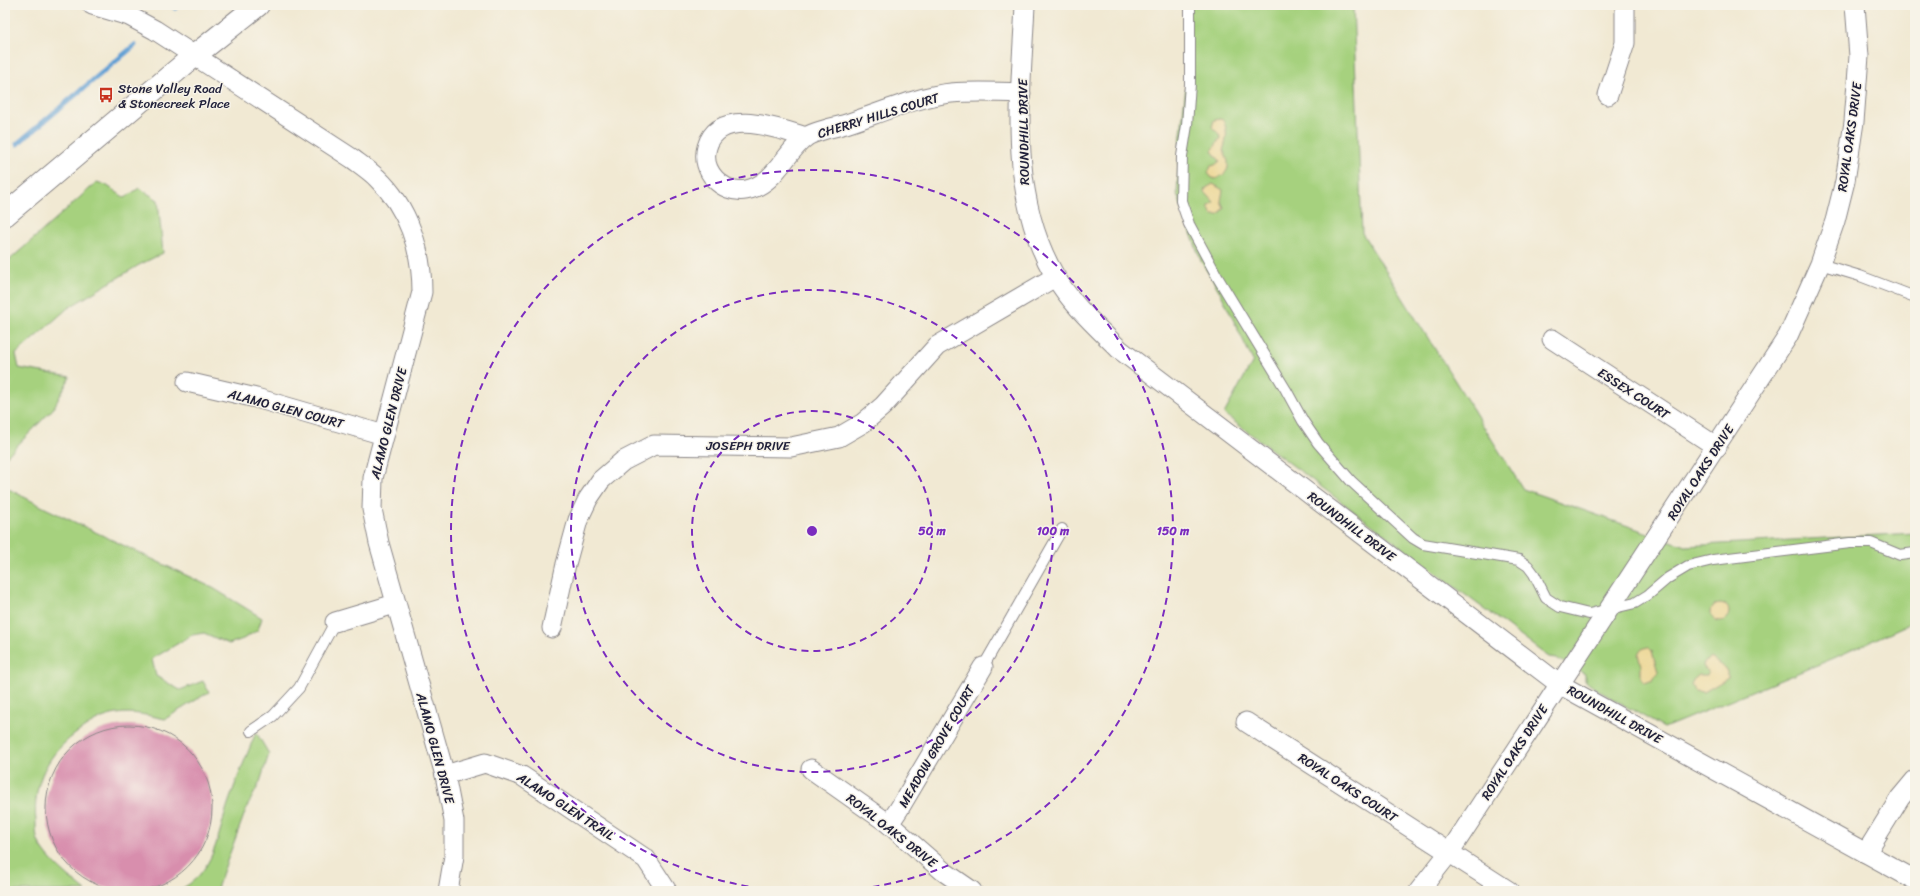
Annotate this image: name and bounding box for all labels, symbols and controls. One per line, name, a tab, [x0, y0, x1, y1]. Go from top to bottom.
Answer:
place label: Stone Valley Road & Stonecreek Place	[118, 77, 230, 115]
street label: ROUNDHILL DRIVE	[1011, 78, 1036, 185]
street label: ROYAL OAKS DRIVE	[1830, 80, 1869, 193]
bus stop icon: Stone Valley Road & Stonecreek Place	[97, 86, 115, 104]
street label: CHERRY HILLS COURT	[815, 86, 943, 145]
street label: ESSEX COURT	[1593, 361, 1676, 426]
street label: ALAMO GLEN DRIVE	[363, 364, 414, 482]
street label: ALAMO GLEN COURT	[224, 382, 347, 435]
street label: ROYAL OAKS DRIVE	[1661, 419, 1740, 525]
street label: JOSEPH DRIVE	[705, 434, 791, 457]
street label: ROUNDHILL DRIVE	[1302, 485, 1402, 568]
text: 50 m	[918, 520, 946, 542]
text: 100 m	[1037, 520, 1070, 542]
text: 150 m	[1157, 520, 1190, 542]
centre of rings	[805, 524, 819, 538]
street label: MEADOW GROVE COURT	[892, 679, 982, 812]
street label: ROUNDHILL DRIVE	[1563, 679, 1667, 751]
street label: ALAMO GLEN DRIVE	[409, 689, 462, 807]
street label: ROYAL OAKS DRIVE	[1475, 699, 1554, 805]
street label: ROYAL OAKS COURT	[1293, 747, 1403, 829]
street label: ALAMO GLEN TRAIL	[511, 766, 619, 847]
street label: ROYAL OAKS DRIVE	[841, 787, 943, 874]

